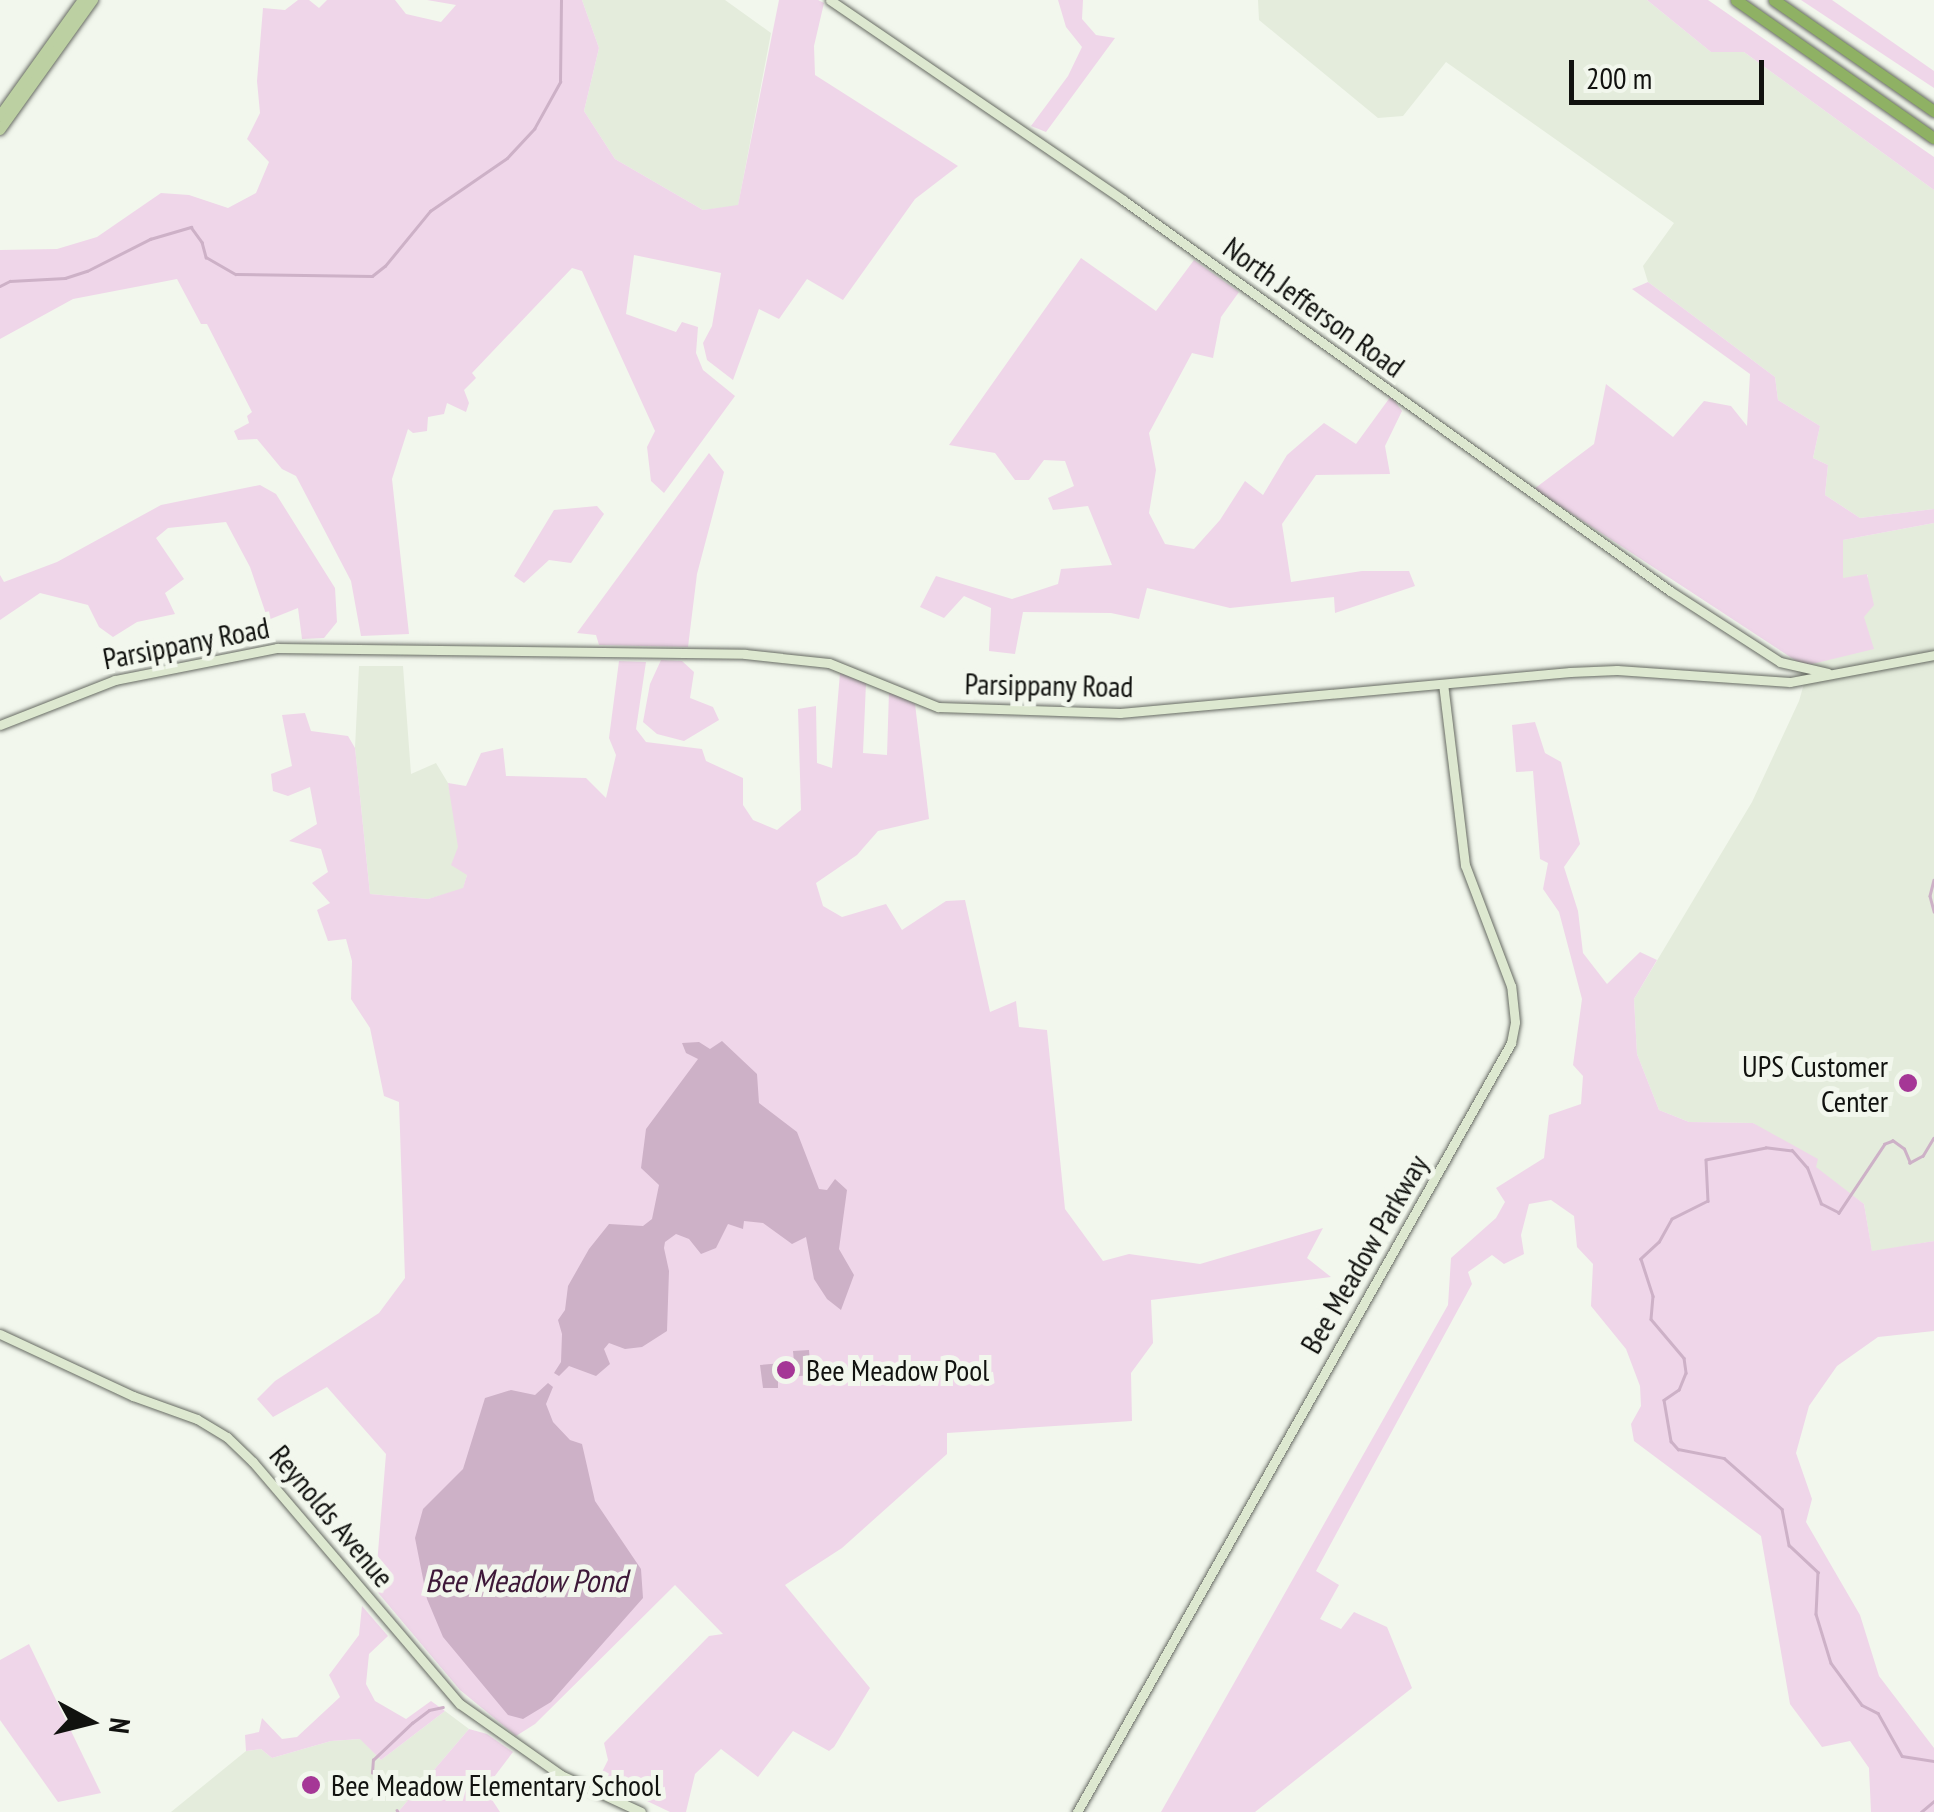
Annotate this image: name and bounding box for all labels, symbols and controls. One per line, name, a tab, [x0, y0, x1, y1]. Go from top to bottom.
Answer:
scale bar	[1574, 40, 1769, 102]
text: 200 m	[1586, 58, 1652, 97]
street label: North Jefferson Road	[1216, 229, 1412, 385]
street label: Parsippany Road	[99, 609, 273, 677]
street label: Parsippany Road	[964, 666, 1134, 704]
place label: UPS Customer Center	[1742, 1048, 1888, 1118]
marker: UPS Customer Center	[1897, 1072, 1919, 1094]
street label: Bee Meadow Parkway	[1292, 1148, 1436, 1360]
place label: Bee Meadow Pool	[806, 1352, 990, 1388]
marker: Bee Meadow Pool	[775, 1359, 797, 1381]
street label: Reynolds Avenue	[262, 1437, 402, 1595]
water label: Bee Meadow Pond	[425, 1561, 627, 1599]
north arrow	[40, 1672, 140, 1772]
text: N	[101, 1716, 140, 1735]
place label: Bee Meadow Elementary School	[331, 1767, 662, 1803]
marker: Bee Meadow Elementary School	[300, 1774, 322, 1796]

